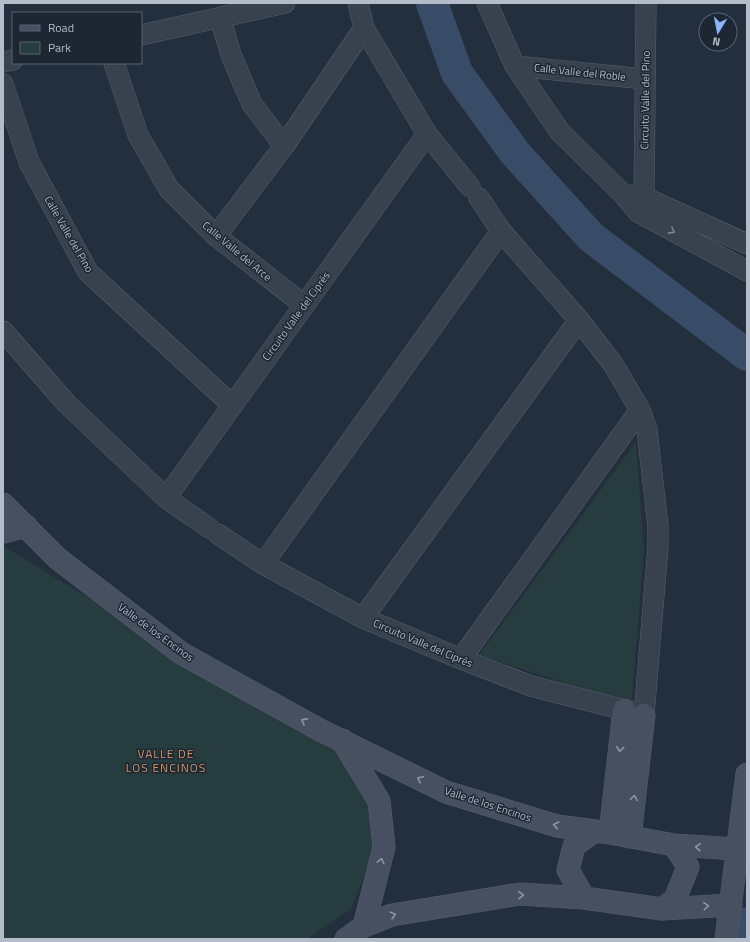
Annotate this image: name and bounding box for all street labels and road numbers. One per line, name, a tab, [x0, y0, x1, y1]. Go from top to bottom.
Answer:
street label: Circuito Valle del Pino	[636, 50, 654, 150]
street label: Calle Valle del Roble	[533, 59, 627, 85]
street label: Calle Valle del Pino	[41, 193, 98, 275]
street label: Calle Valle del Arce	[199, 217, 275, 285]
street label: Circuito Valle del Ciprés	[258, 268, 334, 364]
street label: Valle de los Encinos	[115, 599, 197, 665]
street label: Circuito Valle del Ciprés	[371, 615, 475, 671]
street label: Valle de los Encinos	[443, 782, 533, 826]

